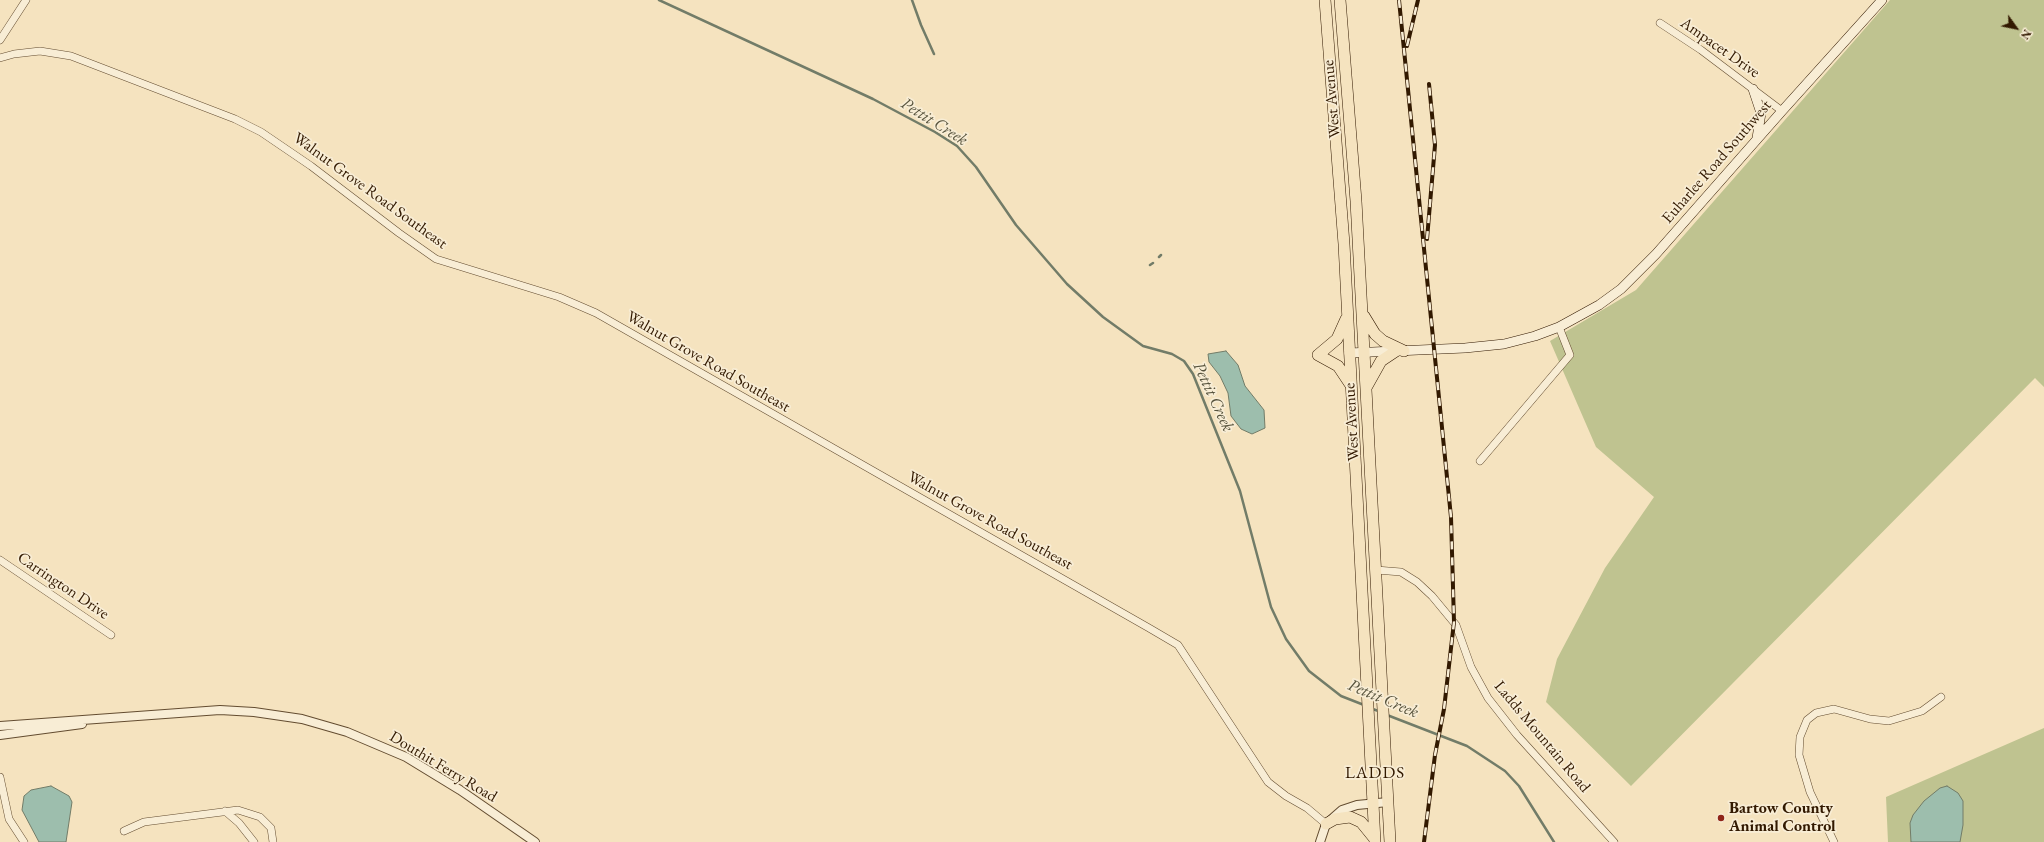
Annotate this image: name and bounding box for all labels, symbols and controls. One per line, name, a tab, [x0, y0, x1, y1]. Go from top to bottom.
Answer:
north arrow	[1996, 8, 2036, 48]
street label: Ampacet Drive	[1677, 14, 1763, 82]
text: N	[2018, 27, 2034, 42]
street label: West Avenue	[1319, 59, 1345, 139]
water label: Pettit Creek	[897, 94, 971, 150]
street label: Euharlee Road Southwest	[1658, 96, 1776, 228]
street label: Walnut Grove Road Southeast	[289, 129, 451, 253]
street label: Walnut Grove Road Southeast	[623, 307, 793, 417]
water label: Pettit Creek	[1188, 359, 1238, 435]
street label: West Avenue	[1340, 382, 1364, 462]
street label: Walnut Grove Road Southeast	[904, 468, 1076, 574]
street label: Carrington Drive	[13, 548, 113, 624]
water label: Pettit Creek	[1345, 675, 1421, 723]
street label: Ladds Mountain Road	[1490, 677, 1594, 797]
street label: Douthit Ferry Road	[386, 727, 500, 807]
district label: LADDS	[1345, 763, 1405, 783]
place label: Bartow County Animal Control	[1729, 799, 1836, 837]
marker: Bartow County Animal Control	[1716, 813, 1726, 823]

